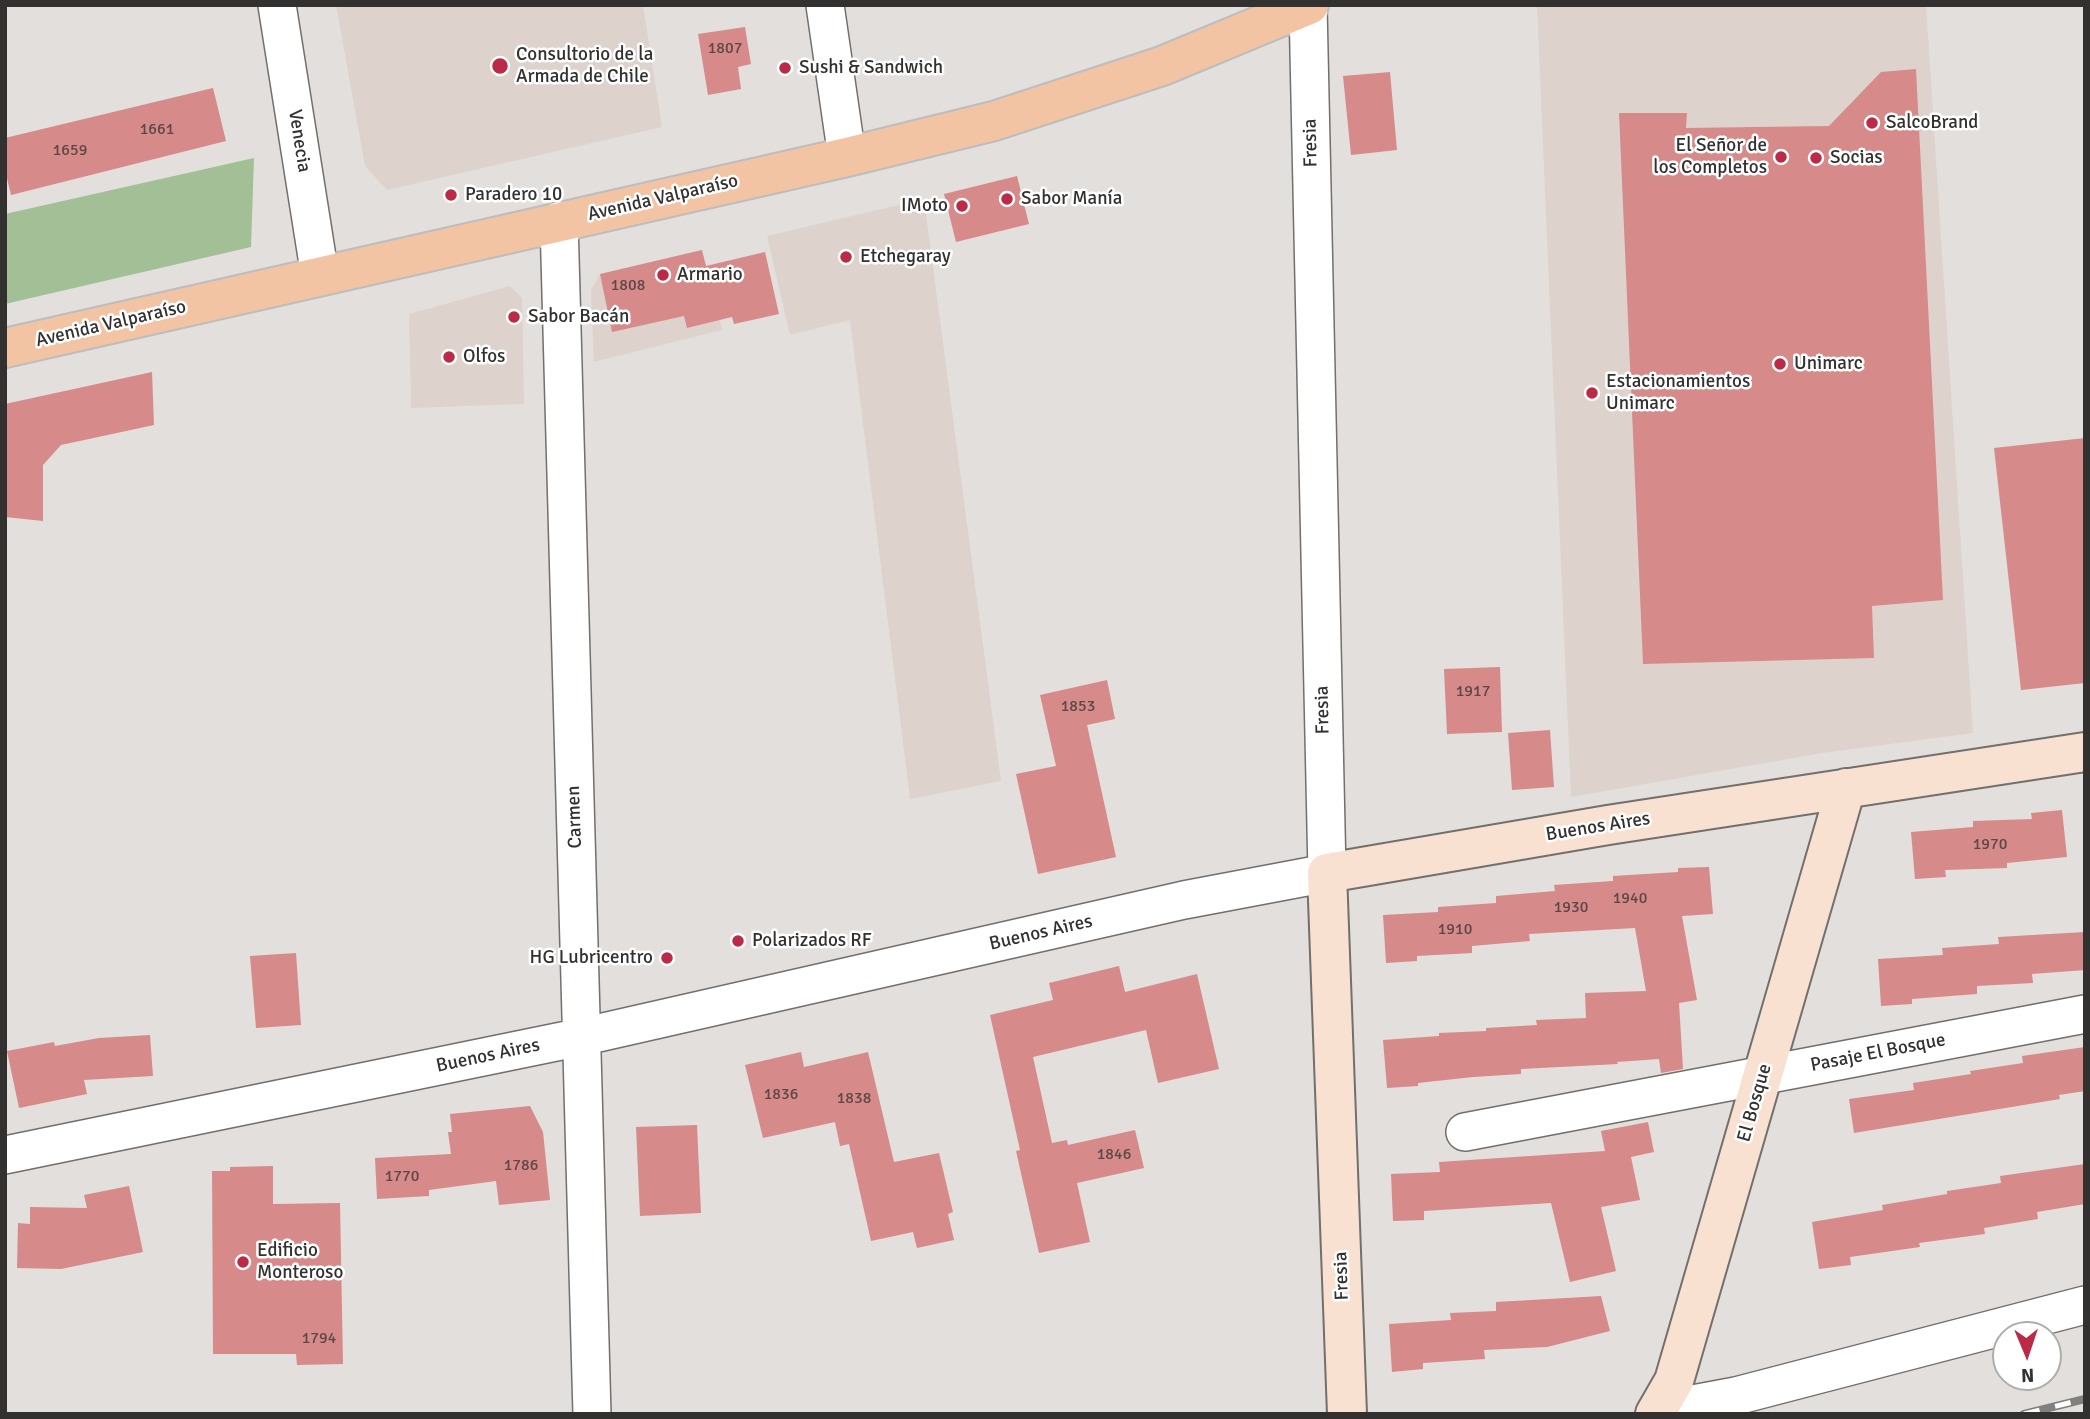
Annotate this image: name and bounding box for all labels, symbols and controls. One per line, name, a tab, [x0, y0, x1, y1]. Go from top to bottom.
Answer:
house number: 1807	[708, 39, 742, 59]
place label: Consultorio de la Armada de Chile	[516, 44, 653, 88]
marker: Consultorio de la Armada de Chile	[490, 56, 510, 76]
place label: Sushi & Sandwich	[799, 57, 943, 79]
marker: Sushi & Sandwich	[777, 60, 793, 76]
street label: Venecia	[283, 108, 315, 174]
place label: SalcoBrand	[1886, 112, 1978, 134]
marker: SalcoBrand	[1864, 115, 1880, 131]
street label: Fresia	[1299, 118, 1323, 168]
house number: 1661	[140, 120, 174, 140]
place label: El Señor de los Completos	[1653, 135, 1767, 179]
house number: 1659	[53, 141, 87, 161]
place label: Socias	[1830, 147, 1883, 169]
marker: El Señor de los Completos	[1773, 149, 1789, 165]
marker: Socias	[1808, 150, 1824, 166]
street label: Avenida Valparaíso	[586, 170, 740, 226]
place label: Paradero 10	[465, 184, 562, 206]
marker: Paradero 10	[443, 187, 459, 203]
place label: Sabor Manía	[1021, 188, 1122, 210]
marker: Sabor Manía	[999, 191, 1015, 207]
place label: IMoto	[901, 195, 948, 217]
marker: IMoto	[954, 198, 970, 214]
place label: Etchegaray	[860, 246, 951, 268]
marker: Etchegaray	[838, 249, 854, 265]
place label: Armario	[677, 264, 743, 286]
marker: Armario	[655, 267, 671, 283]
house number: 1808	[611, 276, 645, 296]
street label: Avenida Valparaíso	[34, 296, 188, 352]
place label: Sabor Bacán	[528, 306, 629, 328]
marker: Sabor Bacán	[506, 309, 522, 325]
place label: Olfos	[463, 346, 505, 368]
marker: Olfos	[441, 349, 457, 365]
place label: Unimarc	[1794, 353, 1863, 375]
marker: Unimarc	[1772, 356, 1788, 372]
place label: Estacionamientos Unimarc	[1606, 371, 1750, 415]
marker: Estacionamientos Unimarc	[1584, 385, 1600, 401]
house number: 1917	[1456, 682, 1490, 702]
street label: Fresia	[1311, 685, 1335, 735]
house number: 1853	[1061, 697, 1095, 717]
street label: Carmen	[563, 785, 587, 849]
street label: Buenos Aires	[1544, 808, 1652, 846]
house number: 1970	[1973, 835, 2007, 855]
house number: 1940	[1613, 889, 1647, 909]
house number: 1930	[1554, 898, 1588, 918]
street label: Buenos Aires	[987, 910, 1095, 956]
house number: 1910	[1438, 920, 1472, 940]
place label: Polarizados RF	[752, 930, 872, 952]
marker: Polarizados RF	[730, 933, 746, 949]
place label: HG Lubricentro	[530, 947, 653, 969]
marker: HG Lubricentro	[659, 950, 675, 966]
street label: Pasaje El Bosque	[1809, 1029, 1947, 1077]
street label: Buenos Aires	[434, 1034, 542, 1078]
street label: El Bosque	[1733, 1061, 1777, 1145]
house number: 1836	[764, 1085, 798, 1105]
house number: 1838	[837, 1089, 871, 1109]
house number: 1846	[1097, 1145, 1131, 1165]
house number: 1786	[504, 1156, 538, 1176]
house number: 1770	[385, 1167, 419, 1187]
place label: Edificio Monteroso	[257, 1240, 343, 1284]
street label: Fresia	[1330, 1251, 1354, 1301]
marker: Edificio Monteroso	[235, 1254, 251, 1270]
north arrow	[1992, 1321, 2062, 1391]
house number: 1794	[302, 1329, 336, 1349]
text: N	[2021, 1363, 2035, 1387]

